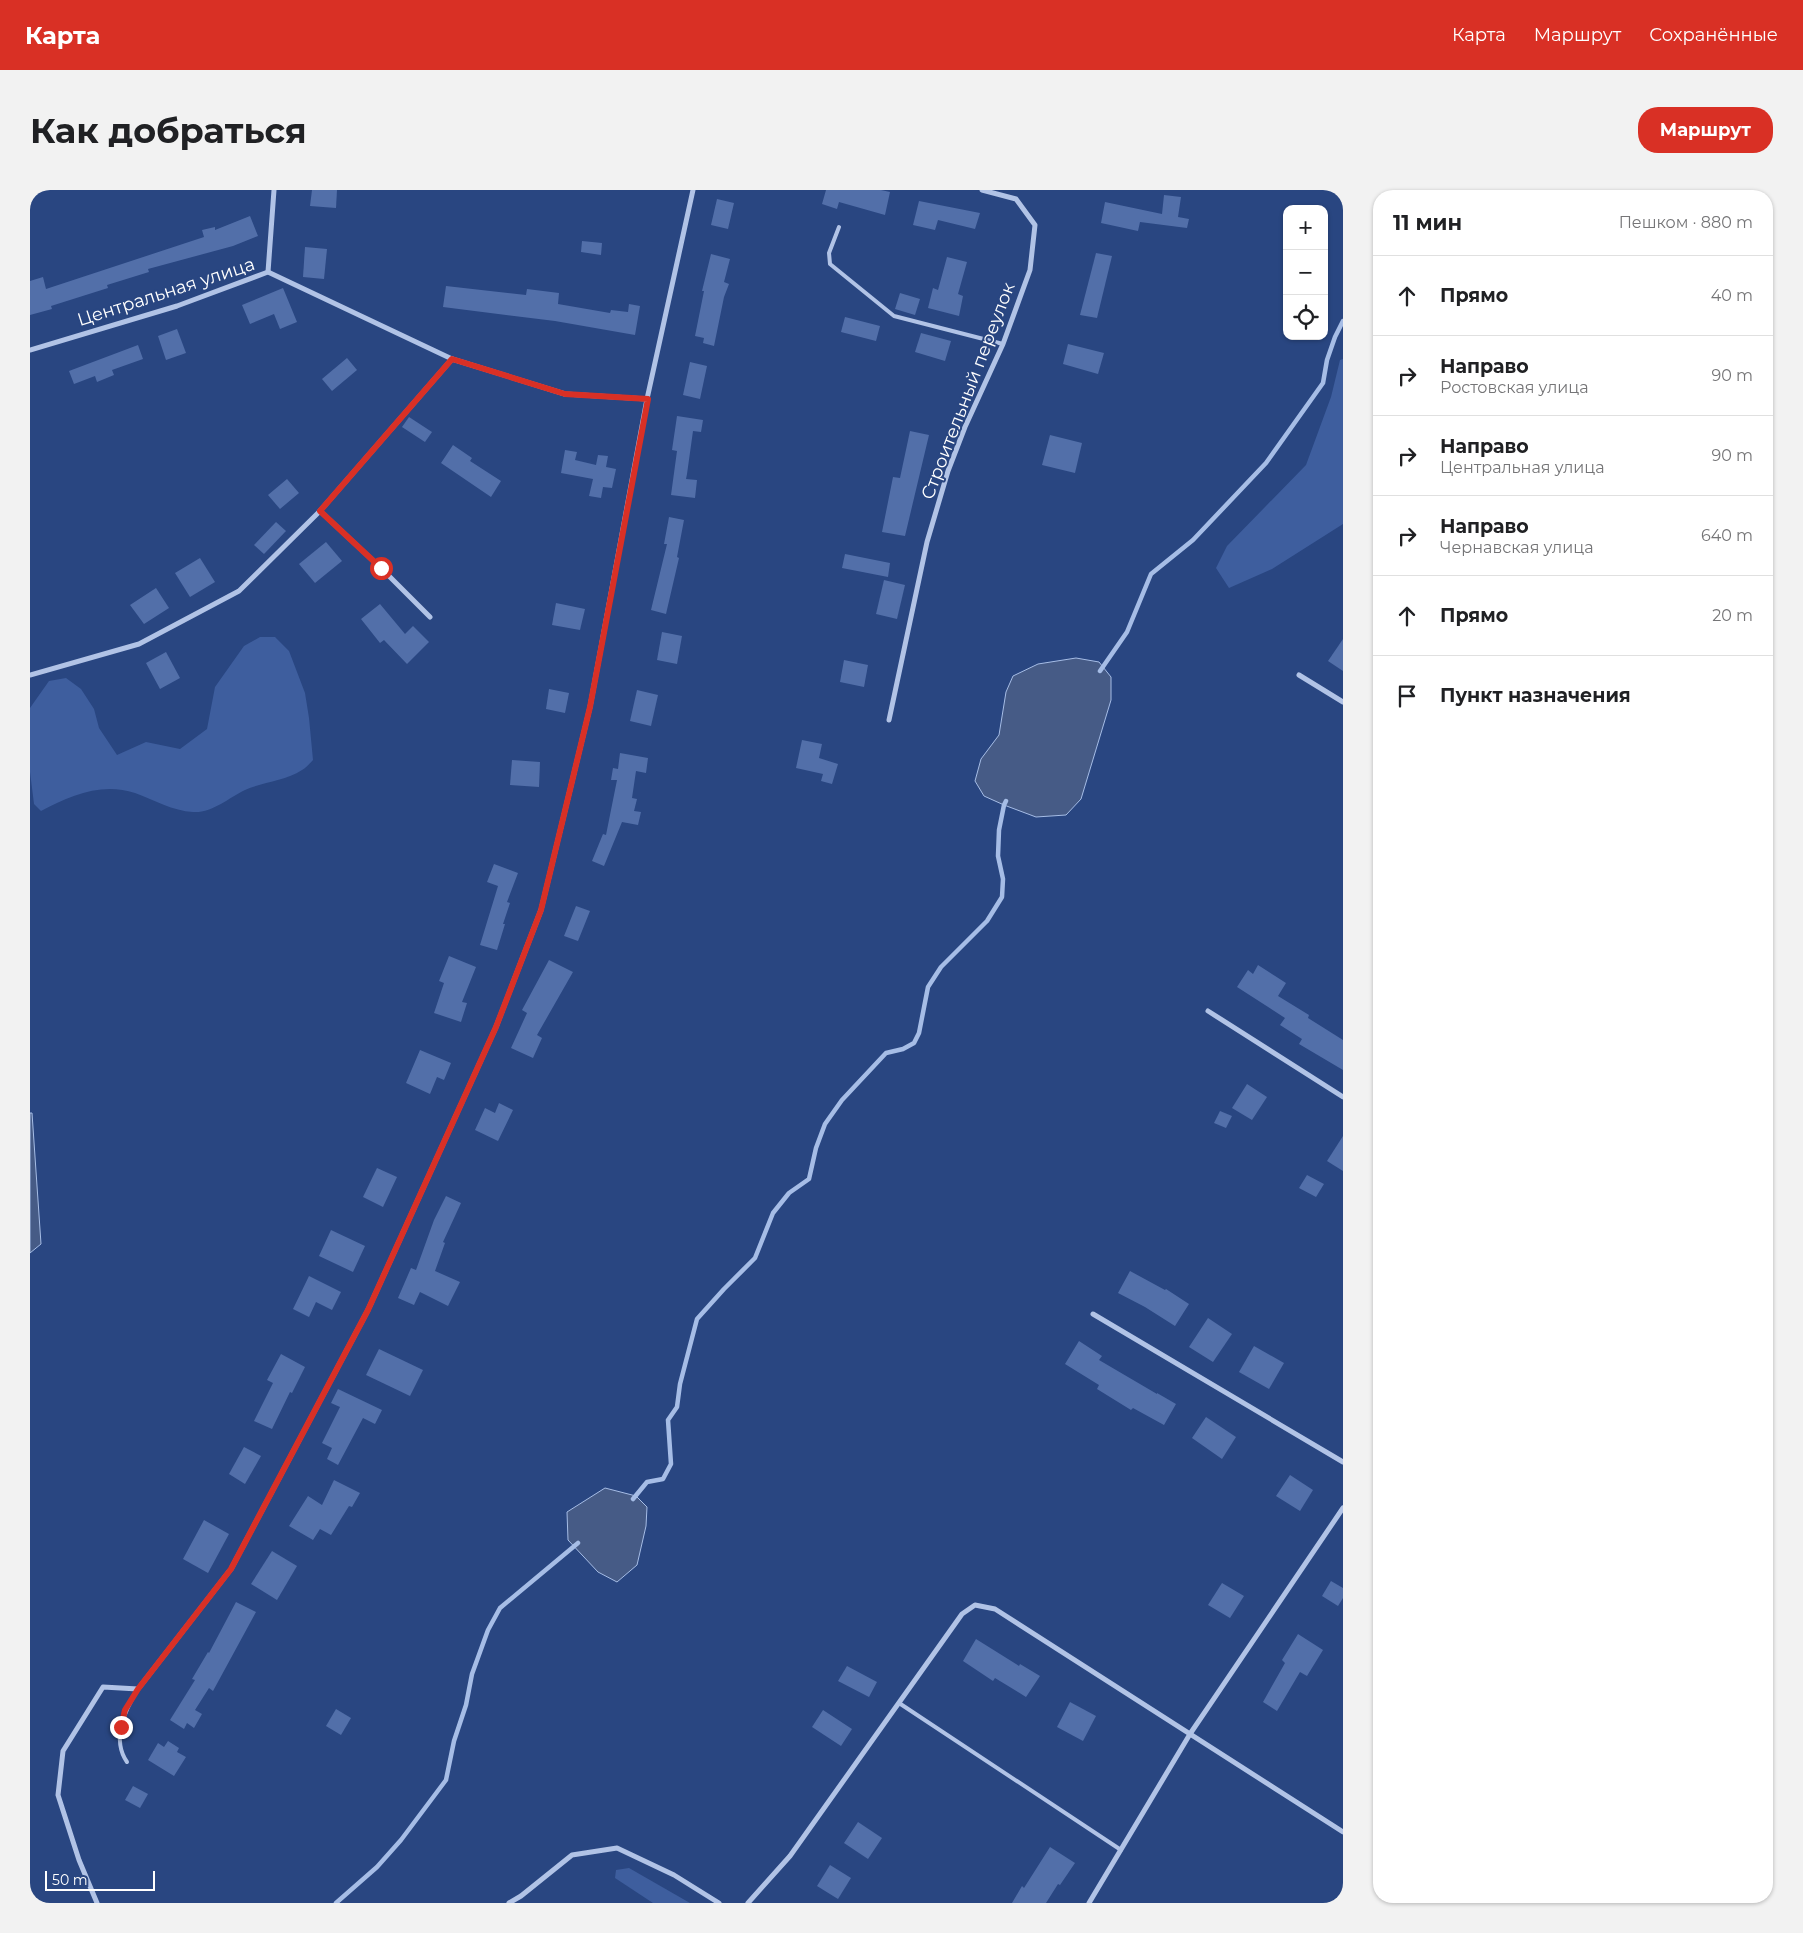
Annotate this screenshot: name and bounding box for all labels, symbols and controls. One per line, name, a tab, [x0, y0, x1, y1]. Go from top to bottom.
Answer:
text: Карта	[25, 21, 100, 50]
text: Карта	[1452, 24, 1506, 46]
text: Маршрут	[1534, 24, 1621, 46]
text: Сохранённые	[1649, 24, 1778, 46]
button: Маршрут	[1638, 107, 1773, 153]
text: Как добраться	[30, 109, 307, 152]
map controls	[1283, 205, 1328, 340]
button: +	[1283, 205, 1328, 250]
text: 11 мин	[1393, 210, 1462, 235]
text: Пешком · 880 m	[1619, 213, 1753, 232]
button: −	[1283, 250, 1328, 295]
street label: Центральная улица	[75, 253, 257, 331]
street label: Строительный переулок	[916, 279, 1020, 503]
icon: ahead	[1393, 282, 1421, 310]
text: Прямо	[1440, 284, 1508, 307]
text: 40 m	[1711, 286, 1753, 305]
button: locate	[1283, 295, 1328, 340]
text: Направо	[1440, 355, 1529, 378]
icon: right	[1393, 362, 1421, 390]
text: 90 m	[1711, 366, 1753, 385]
text: Ростовская улица	[1440, 378, 1589, 397]
text: Направо	[1440, 435, 1529, 458]
icon: right	[1393, 442, 1421, 470]
text: 90 m	[1711, 446, 1753, 465]
text: Центральная улица	[1440, 458, 1605, 477]
text: Направо	[1440, 515, 1529, 538]
icon: right	[1393, 522, 1421, 550]
text: 640 m	[1701, 526, 1753, 545]
text: Чернавская улица	[1440, 538, 1593, 557]
route start	[370, 557, 393, 580]
icon: ahead	[1393, 602, 1421, 630]
text: Прямо	[1440, 604, 1508, 627]
text: 20 m	[1712, 606, 1753, 625]
icon: arrive	[1393, 682, 1421, 710]
text: Пункт назначения	[1440, 684, 1631, 707]
route end	[110, 1716, 133, 1739]
scale bar	[45, 1868, 155, 1891]
text: 50 m	[52, 1871, 88, 1889]

